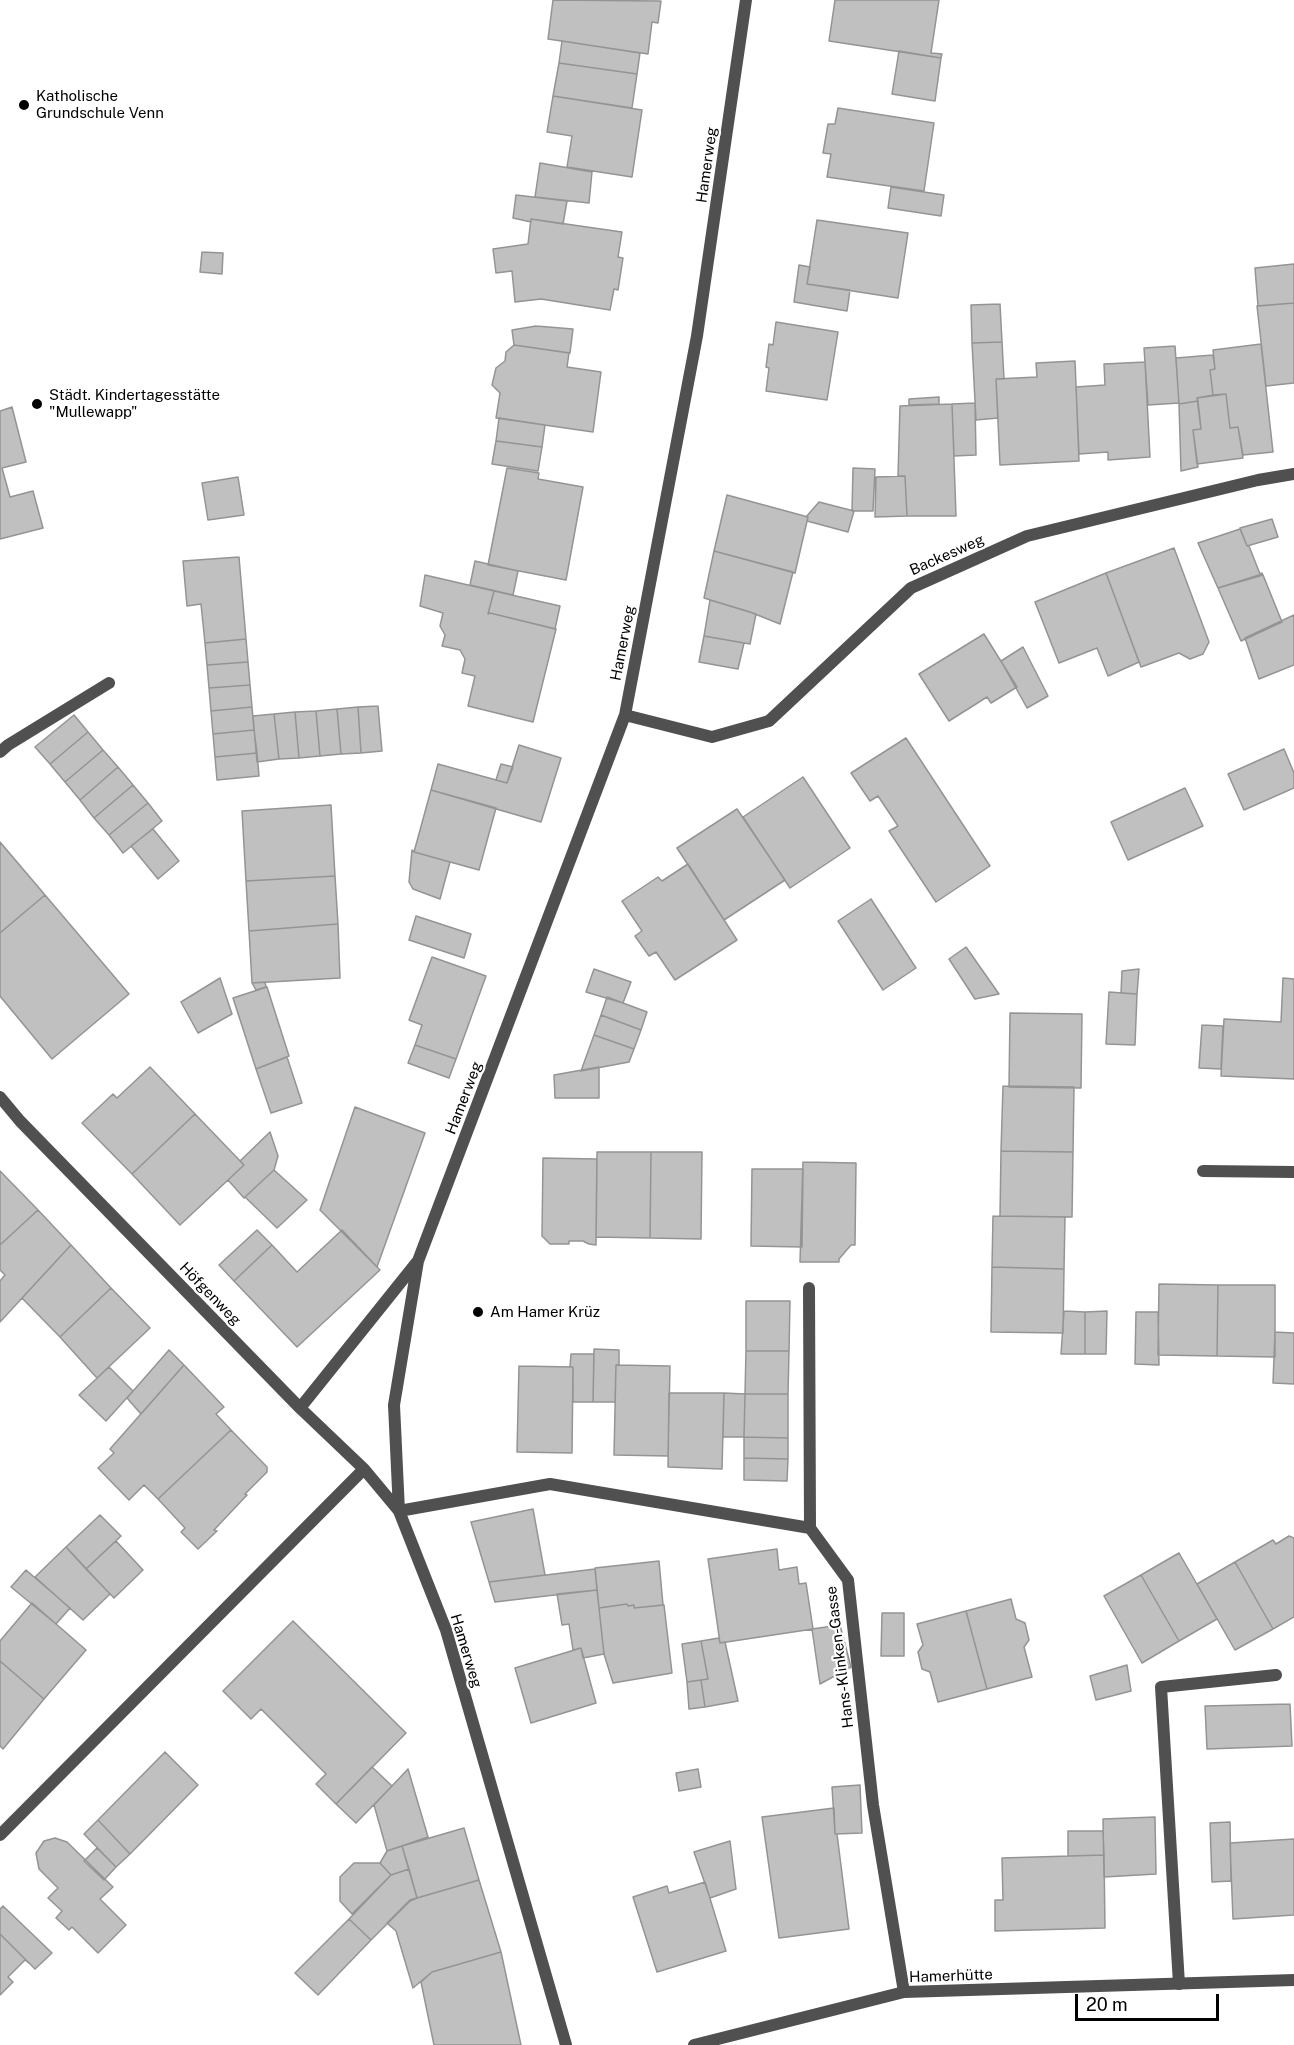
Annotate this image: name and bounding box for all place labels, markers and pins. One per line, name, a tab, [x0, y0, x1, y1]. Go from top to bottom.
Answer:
place label: Katholische Grundschule Venn	[36, 87, 164, 122]
marker: Katholische Grundschule Venn	[17, 98, 31, 112]
place label: Städt. Kindertagesstätte "Mullewapp"	[49, 386, 220, 421]
marker: Städt. Kindertagesstätte "Mullewapp"	[30, 397, 44, 411]
place label: Am Hamer Krüz	[490, 1303, 600, 1321]
marker: Am Hamer Krüz	[471, 1305, 485, 1319]

